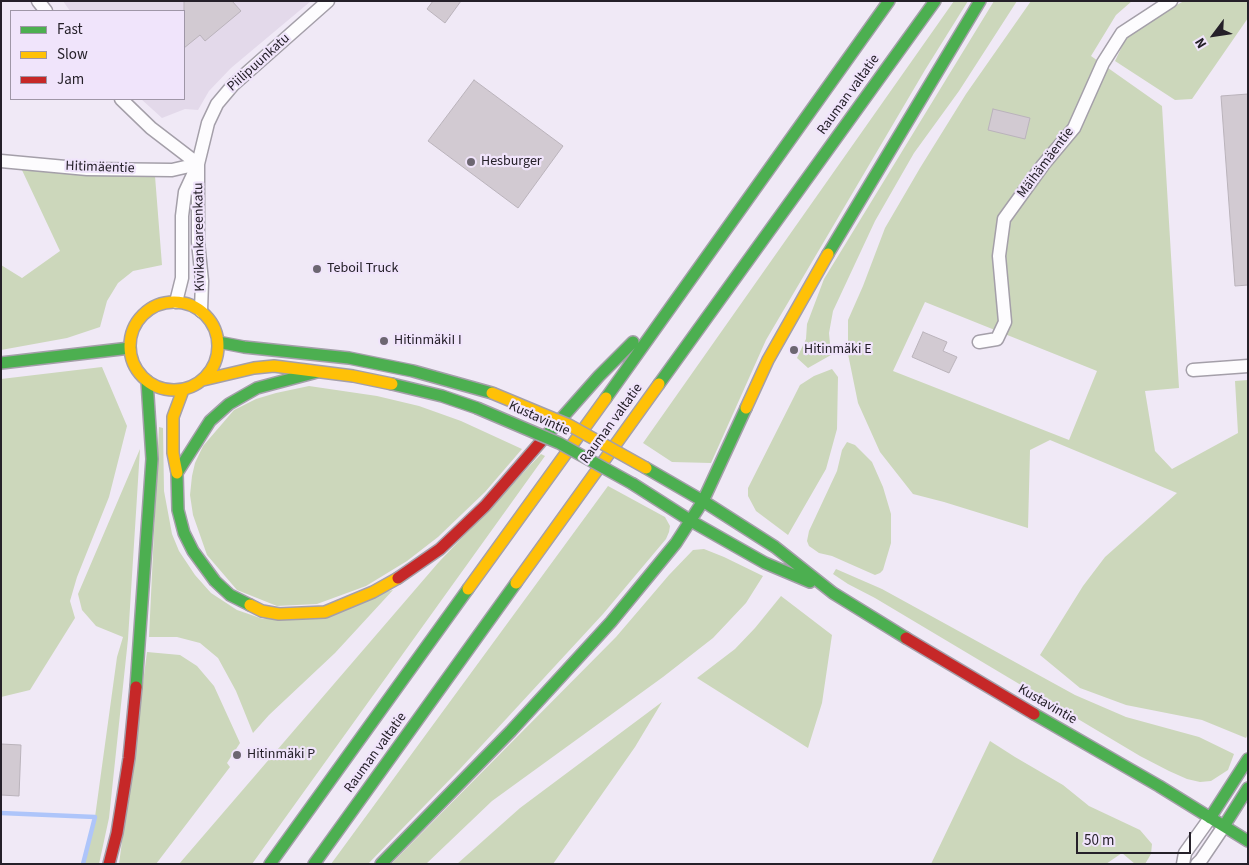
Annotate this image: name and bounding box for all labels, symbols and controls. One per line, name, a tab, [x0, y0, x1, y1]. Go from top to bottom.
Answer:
legend	[10, 10, 185, 100]
north arrow	[1189, 10, 1239, 60]
text: Fast	[57, 19, 83, 40]
street label: Piilipuunkatu	[224, 30, 294, 96]
text: N	[1190, 34, 1212, 52]
text: Slow	[57, 44, 88, 65]
street label: Rauman valtatie	[814, 52, 884, 138]
text: Jam	[57, 69, 84, 90]
street label: Mäihämäentie	[1014, 125, 1078, 201]
place label: Hesburger	[481, 154, 542, 170]
marker: Hesburger	[465, 156, 477, 168]
street label: Hitimäentie	[65, 158, 135, 178]
street label: Kivikankareenkatu	[191, 182, 209, 292]
place label: Teboil Truck	[327, 261, 398, 277]
marker: Teboil Truck	[311, 263, 323, 275]
place label: HitinmäkiI I	[394, 333, 462, 349]
marker: HitinmäkiI I	[378, 335, 390, 347]
place label: Hitinmäki E	[804, 342, 872, 358]
marker: Hitinmäki E	[788, 344, 800, 356]
street label: Rauman valtatie	[577, 381, 647, 467]
street label: Kustavintie	[506, 398, 572, 440]
street label: Kustavintie	[1014, 681, 1080, 729]
street label: Rauman valtatie	[341, 710, 411, 796]
place label: Hitinmäki P	[247, 747, 315, 763]
marker: Hitinmäki P	[231, 749, 243, 761]
scale bar	[1079, 822, 1194, 854]
text: 50 m	[1084, 830, 1114, 851]

